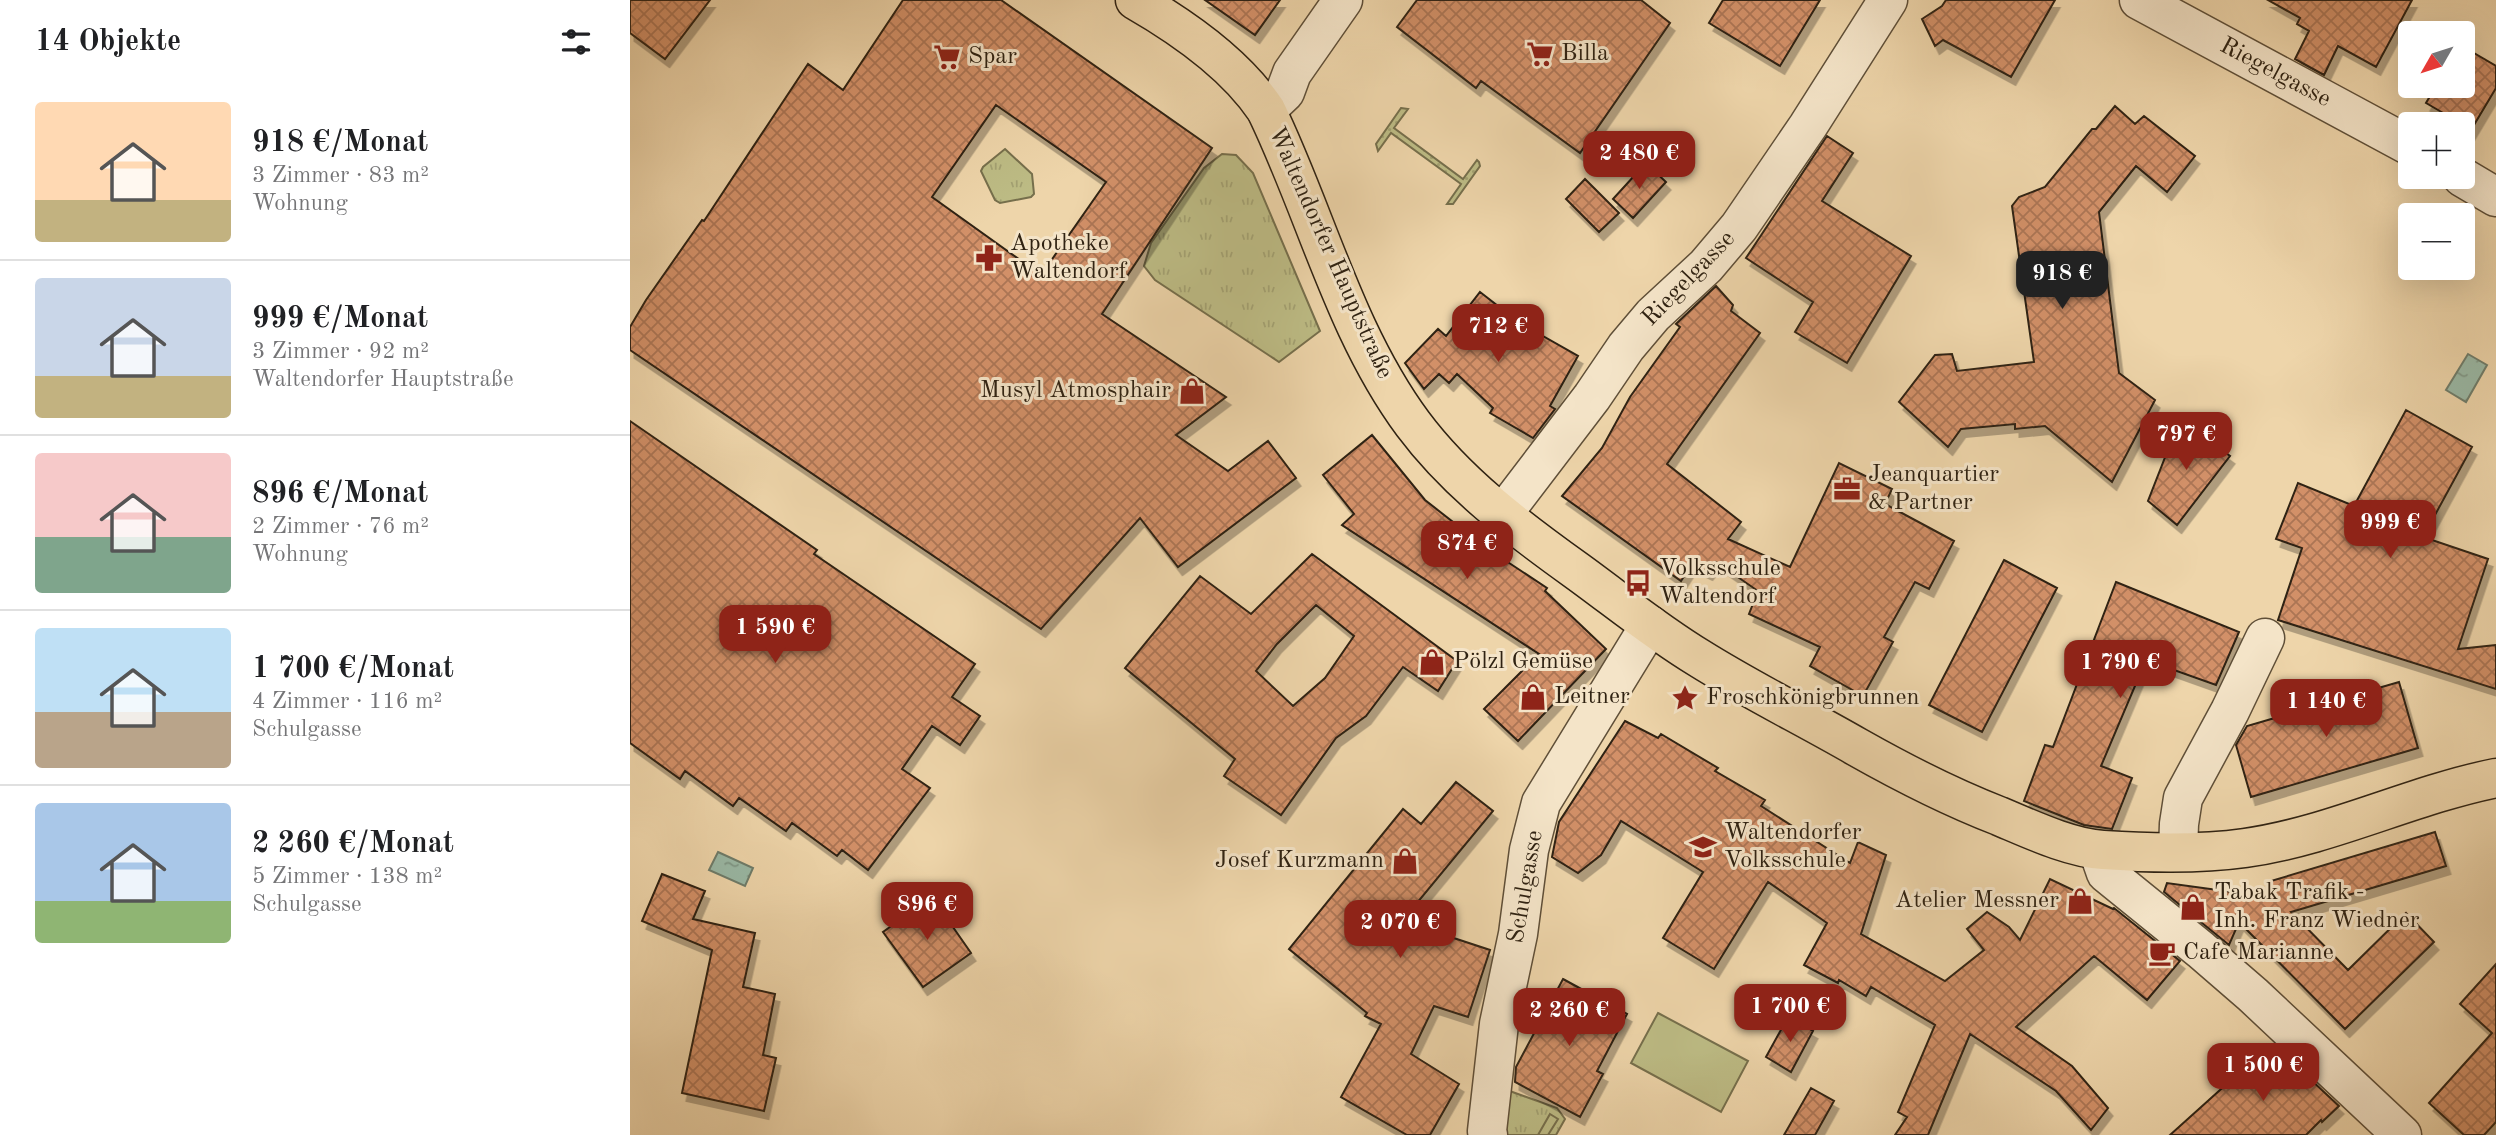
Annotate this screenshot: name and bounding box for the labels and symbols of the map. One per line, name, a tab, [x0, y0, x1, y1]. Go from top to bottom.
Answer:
north arrow	[2398, 21, 2474, 98]
street label: Riegelgasse	[2216, 34, 2334, 112]
supermarket icon: Billa	[1525, 39, 1555, 69]
supermarket icon: Spar	[932, 42, 962, 72]
place label: Billa	[1561, 42, 1609, 66]
place label: Spar	[968, 45, 1017, 69]
street label: Waltendorfer Hauptstraße	[1264, 123, 1396, 383]
pin: 2 480 €	[1574, 132, 1704, 191]
street label: Riegelgasse	[1638, 227, 1740, 331]
place label: Apotheke Waltendorf	[1010, 232, 1128, 284]
pharmacy icon: Apotheke Waltendorf	[974, 243, 1004, 273]
pin: 918 €	[2013, 252, 2111, 311]
pin: 712 €	[1449, 304, 1547, 364]
shop icon: Musyl Atmosphair	[1177, 376, 1207, 406]
place label: Musyl Atmosphair	[980, 379, 1171, 403]
pin: 797 €	[2137, 412, 2235, 472]
place label: Jeanquartier & Partner	[1868, 463, 1999, 515]
office icon: Jeanquartier & Partner	[1832, 474, 1862, 504]
pin: 999 €	[2341, 500, 2439, 560]
pin: 874 €	[1418, 522, 1516, 581]
place label: Volksschule Waltendorf	[1659, 557, 1781, 609]
bus stop icon: Volksschule Waltendorf	[1623, 568, 1653, 598]
pin: 1 590 €	[710, 606, 840, 665]
pin: 1 790 €	[2055, 640, 2185, 700]
shop icon: Pölzl Gemüse	[1417, 647, 1447, 677]
place label: Pölzl Gemüse	[1453, 650, 1593, 674]
pin: 1 140 €	[2261, 680, 2391, 739]
shop icon: Leitner	[1518, 682, 1548, 712]
place icon: Froschkönigbrunnen	[1670, 683, 1700, 713]
place label: Leitner	[1554, 685, 1630, 709]
place label: Froschkönigbrunnen	[1706, 686, 1920, 710]
place label: Waltendorfer Volksschule	[1724, 821, 1862, 873]
street label: Schulgasse	[1504, 829, 1548, 945]
school or university icon: Waltendorfer Volksschule	[1688, 832, 1718, 862]
shop icon: Josef Kurzmann	[1390, 846, 1420, 876]
place label: Josef Kurzmann	[1215, 849, 1384, 873]
place label: Tabak Trafik - Inh. Franz Wiedner	[2214, 881, 2420, 933]
pin: 896 €	[878, 883, 976, 942]
shop icon: Atelier Messner	[2065, 886, 2095, 916]
place label: Atelier Messner	[1895, 889, 2059, 913]
shop icon: Tabak Trafik - Inh. Franz Wiedner	[2178, 892, 2208, 922]
pin: 2 070 €	[1335, 900, 1465, 960]
cafe icon: Cafe Marianne	[2147, 938, 2177, 968]
place label: Cafe Marianne	[2183, 941, 2334, 965]
pin: 1 700 €	[1725, 984, 1855, 1044]
pin: 2 260 €	[1504, 988, 1634, 1048]
pin: 1 500 €	[2198, 1044, 2328, 1103]

